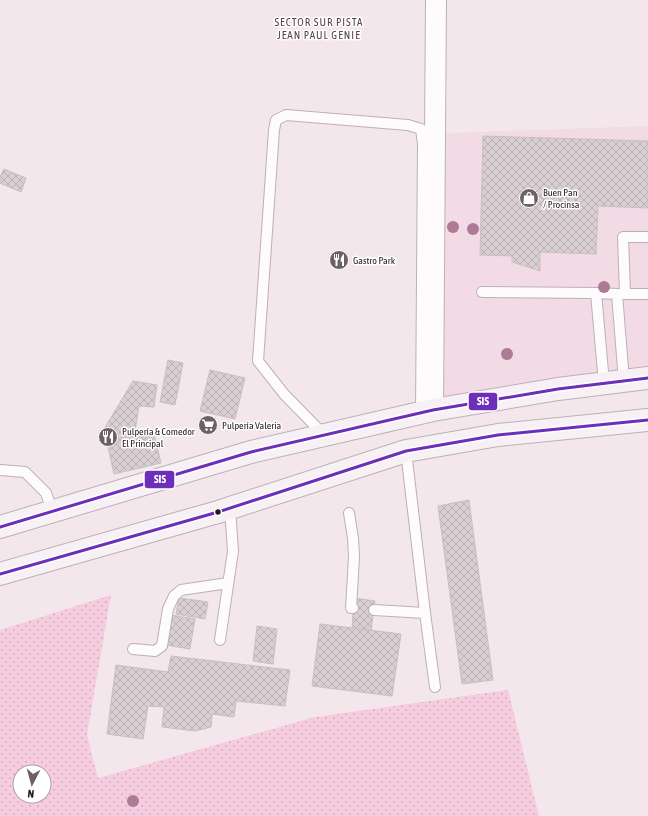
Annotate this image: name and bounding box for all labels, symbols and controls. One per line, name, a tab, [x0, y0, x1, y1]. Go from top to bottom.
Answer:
district label: SECTOR SUR PISTA JEAN PAUL GENIE	[274, 16, 364, 41]
shop icon: Buen Pan / Procinsa	[518, 187, 540, 209]
place label: Buen Pan / Procinsa	[543, 187, 580, 210]
restaurant icon: Gastro Park	[328, 249, 350, 271]
place label: Gastro Park	[353, 255, 396, 266]
line badge: SIS	[468, 392, 498, 411]
text: SIS	[477, 395, 489, 407]
supermarket icon: Pulpería Valeria	[197, 414, 219, 436]
place label: Pulpería Valeria	[222, 420, 282, 431]
restaurant icon: Pulpería & Comedor El Principal	[97, 426, 119, 448]
place label: Pulpería & Comedor El Principal	[122, 426, 196, 449]
line badge: SIS	[144, 470, 175, 489]
text: SIS	[154, 473, 166, 485]
unlabelled marker	[213, 507, 223, 517]
north arrow	[12, 764, 52, 804]
text: N	[27, 788, 35, 800]

